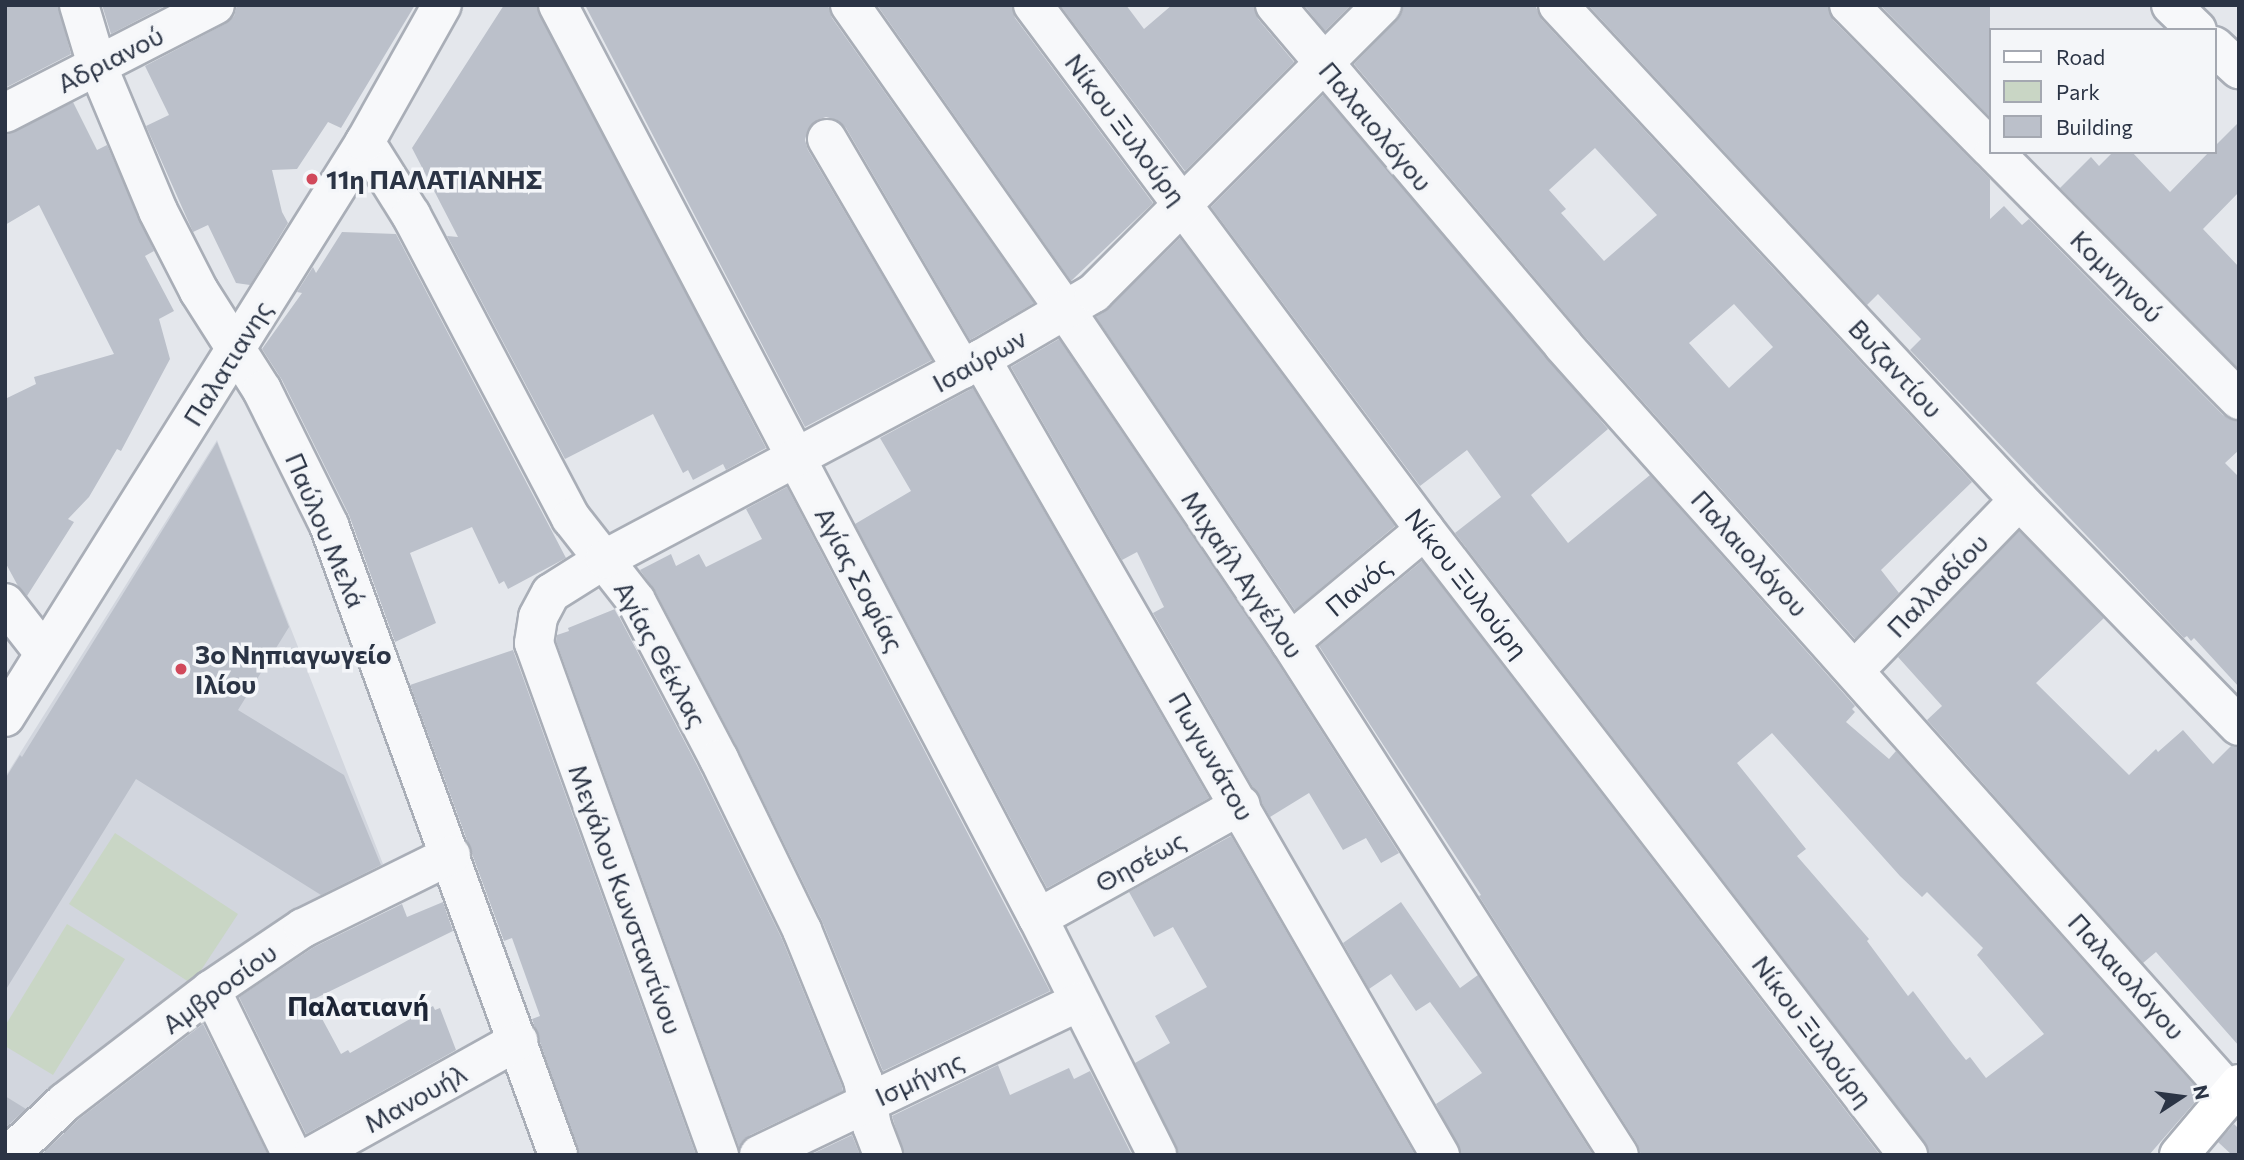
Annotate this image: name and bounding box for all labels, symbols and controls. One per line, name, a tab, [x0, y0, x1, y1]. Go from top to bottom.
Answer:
street label: Αδριανού	[52, 19, 168, 99]
legend	[1988, 28, 2216, 154]
text: Road	[2056, 44, 2105, 69]
street label: Νίκου Ξυλούρη	[1059, 47, 1193, 211]
street label: Παλαιολόγου	[1313, 55, 1439, 197]
text: Park	[2056, 79, 2100, 104]
text: Building	[2056, 114, 2133, 139]
place label: 11η ΠΑΛΑΤΙΑΝΗΣ	[326, 163, 543, 195]
marker: 11η ΠΑΛΑΤΙΑΝΗΣ	[304, 171, 320, 187]
street label: Κομνηνού	[2064, 223, 2170, 329]
street label: Παλατιανης	[176, 295, 278, 431]
street label: Βυζαντίου	[1843, 312, 1949, 424]
street label: Ισαύρων	[927, 322, 1031, 398]
street label: Παύλου Μελά	[279, 448, 373, 612]
street label: Παλαιολόγου	[1685, 483, 1815, 623]
street label: Μιχαήλ Αγγέλου	[1175, 484, 1311, 664]
street label: Αγίας Σοφίας	[809, 501, 911, 657]
street label: Νίκου Ξυλούρη	[1399, 502, 1535, 664]
street label: Παλλαδίου	[1880, 527, 1994, 643]
street label: Πανός	[1319, 550, 1397, 622]
street label: Αγίας Θέκλας	[608, 576, 714, 732]
place label: 3ο Νηπιαγωγείο Ιλίου	[195, 638, 392, 700]
marker: 3ο Νηπιαγωγείο Ιλίου	[173, 661, 189, 677]
street label: Πωγωνάτου	[1163, 686, 1261, 826]
street label: Μεγάλου Κωνσταντίνου	[563, 760, 689, 1038]
street label: Θησέως	[1090, 824, 1190, 898]
street label: Παλαιολόγου	[2062, 906, 2192, 1046]
street label: Αμβροσίου	[156, 936, 282, 1040]
street label: Νίκου Ξυλούρη	[1746, 949, 1880, 1113]
district label: Παλατιανή	[287, 988, 429, 1022]
street label: Ισμήνης	[870, 1044, 968, 1112]
street label: Μανουήλ	[358, 1057, 472, 1139]
north arrow	[2146, 1062, 2216, 1132]
text: N	[2189, 1083, 2215, 1102]

